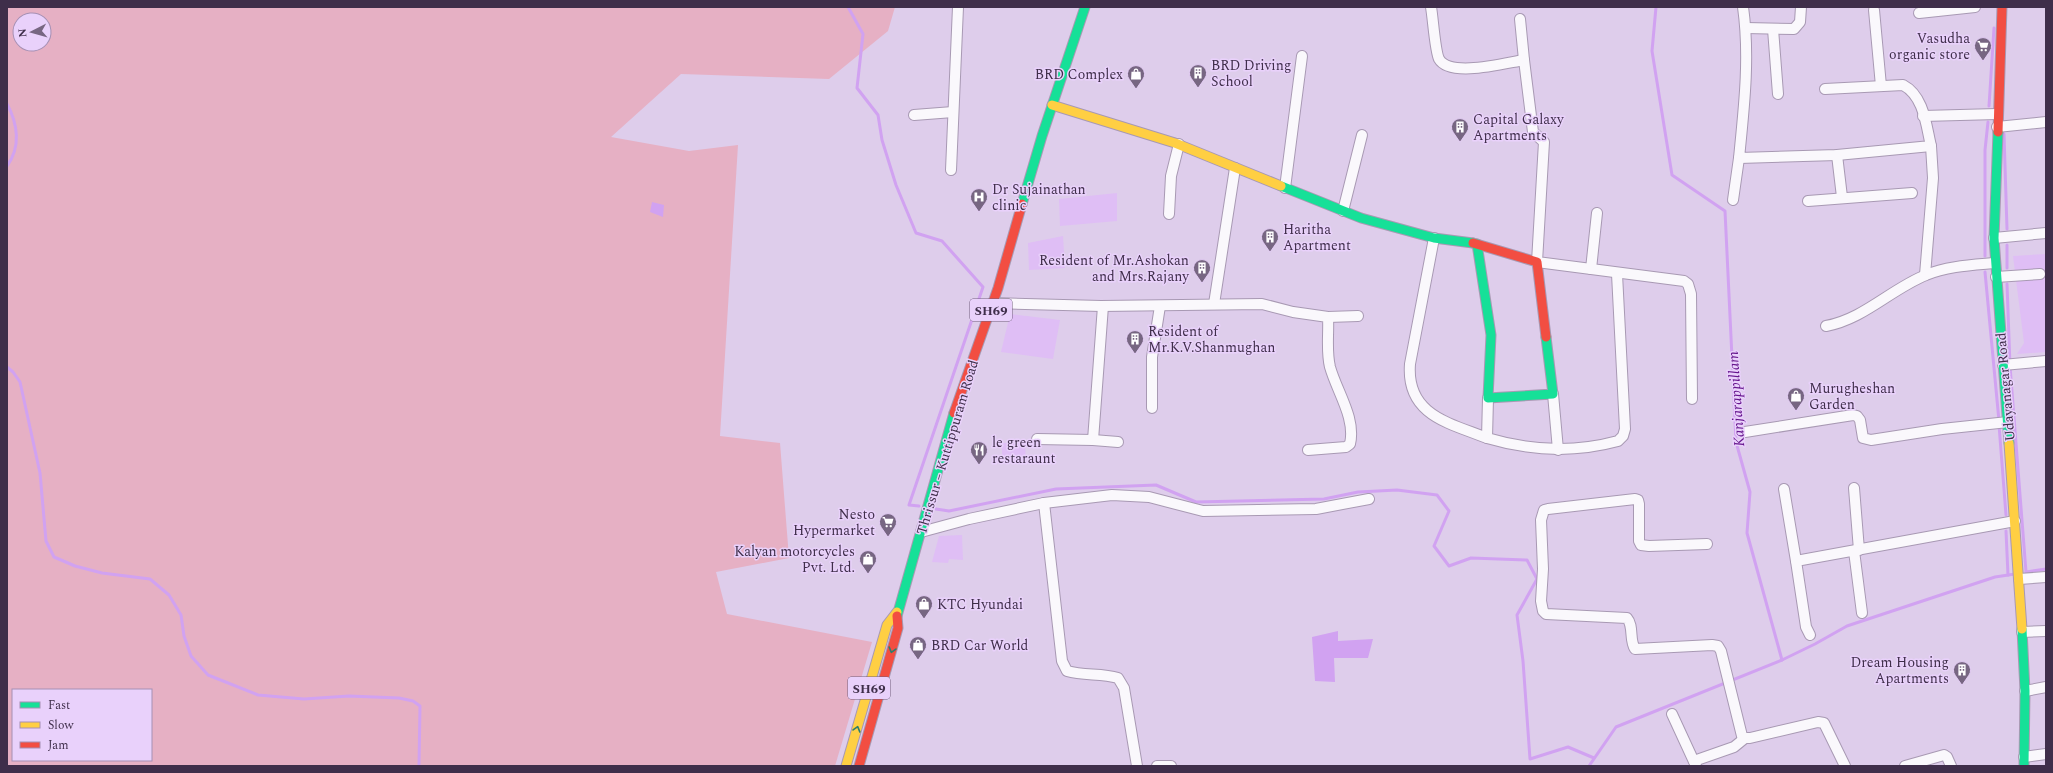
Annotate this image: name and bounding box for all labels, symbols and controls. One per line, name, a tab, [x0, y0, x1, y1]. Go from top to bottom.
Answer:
north arrow	[12, 12, 52, 52]
text: N	[14, 28, 31, 38]
place label: Vasudha organic store	[1889, 28, 1970, 65]
supermarket icon: Vasudha organic store	[1973, 36, 1993, 61]
place label: BRD Driving School	[1211, 55, 1291, 92]
building icon: BRD Driving School	[1188, 63, 1208, 88]
place label: BRD Complex	[1035, 64, 1123, 85]
shop icon: BRD Complex	[1126, 64, 1146, 89]
place label: Capital Galaxy Apartments	[1473, 109, 1565, 146]
building icon: Capital Galaxy Apartments	[1450, 117, 1470, 142]
place label: Dr Sujainathan clinic	[992, 179, 1086, 216]
hospital icon: Dr Sujainathan clinic	[969, 187, 989, 212]
place label: Haritha Apartment	[1283, 219, 1351, 256]
building icon: Haritha Apartment	[1260, 227, 1280, 252]
place label: Resident of Mr.Ashokan and Mrs.Rajany	[1039, 250, 1190, 287]
building icon: Resident of Mr.Ashokan and Mrs.Rajany	[1192, 258, 1212, 283]
road number: SH69	[970, 299, 1012, 321]
place label: Resident of Mr.K.V.Shanmughan	[1148, 321, 1275, 358]
building icon: Resident of Mr.K.V.Shanmughan	[1125, 329, 1145, 354]
street label: Udayanagar Road	[1990, 332, 2021, 442]
water label: Kanjarappillam	[1722, 350, 1751, 448]
street label: Thrissur – Kuttippuram Road	[911, 357, 984, 537]
place label: Murugheshan Garden	[1809, 378, 1895, 415]
shop icon: Murugheshan Garden	[1786, 386, 1806, 411]
place label: le green restaraunt	[992, 432, 1056, 469]
restaurant icon: le green restaraunt	[969, 440, 989, 465]
place label: Nesto Hypermarket	[793, 504, 875, 541]
supermarket icon: Nesto Hypermarket	[878, 512, 898, 537]
place label: Kalyan motorcycles Pvt. Ltd.	[734, 541, 855, 578]
shop icon: Kalyan motorcycles Pvt. Ltd.	[858, 549, 878, 574]
shop icon: KTC Hyundai	[914, 594, 934, 619]
place label: KTC Hyundai	[937, 594, 1023, 615]
shop icon: BRD Car World	[908, 635, 928, 660]
place label: BRD Car World	[931, 635, 1029, 656]
one-way arrow	[888, 647, 897, 654]
place label: Dream Housing Apartments	[1850, 652, 1949, 689]
building icon: Dream Housing Apartments	[1952, 660, 1972, 685]
road number: SH69	[848, 677, 890, 699]
legend	[12, 689, 152, 761]
text: Fast	[48, 696, 70, 715]
text: Slow	[48, 716, 74, 735]
one-way arrow	[852, 725, 861, 732]
text: Jam	[48, 736, 69, 755]

